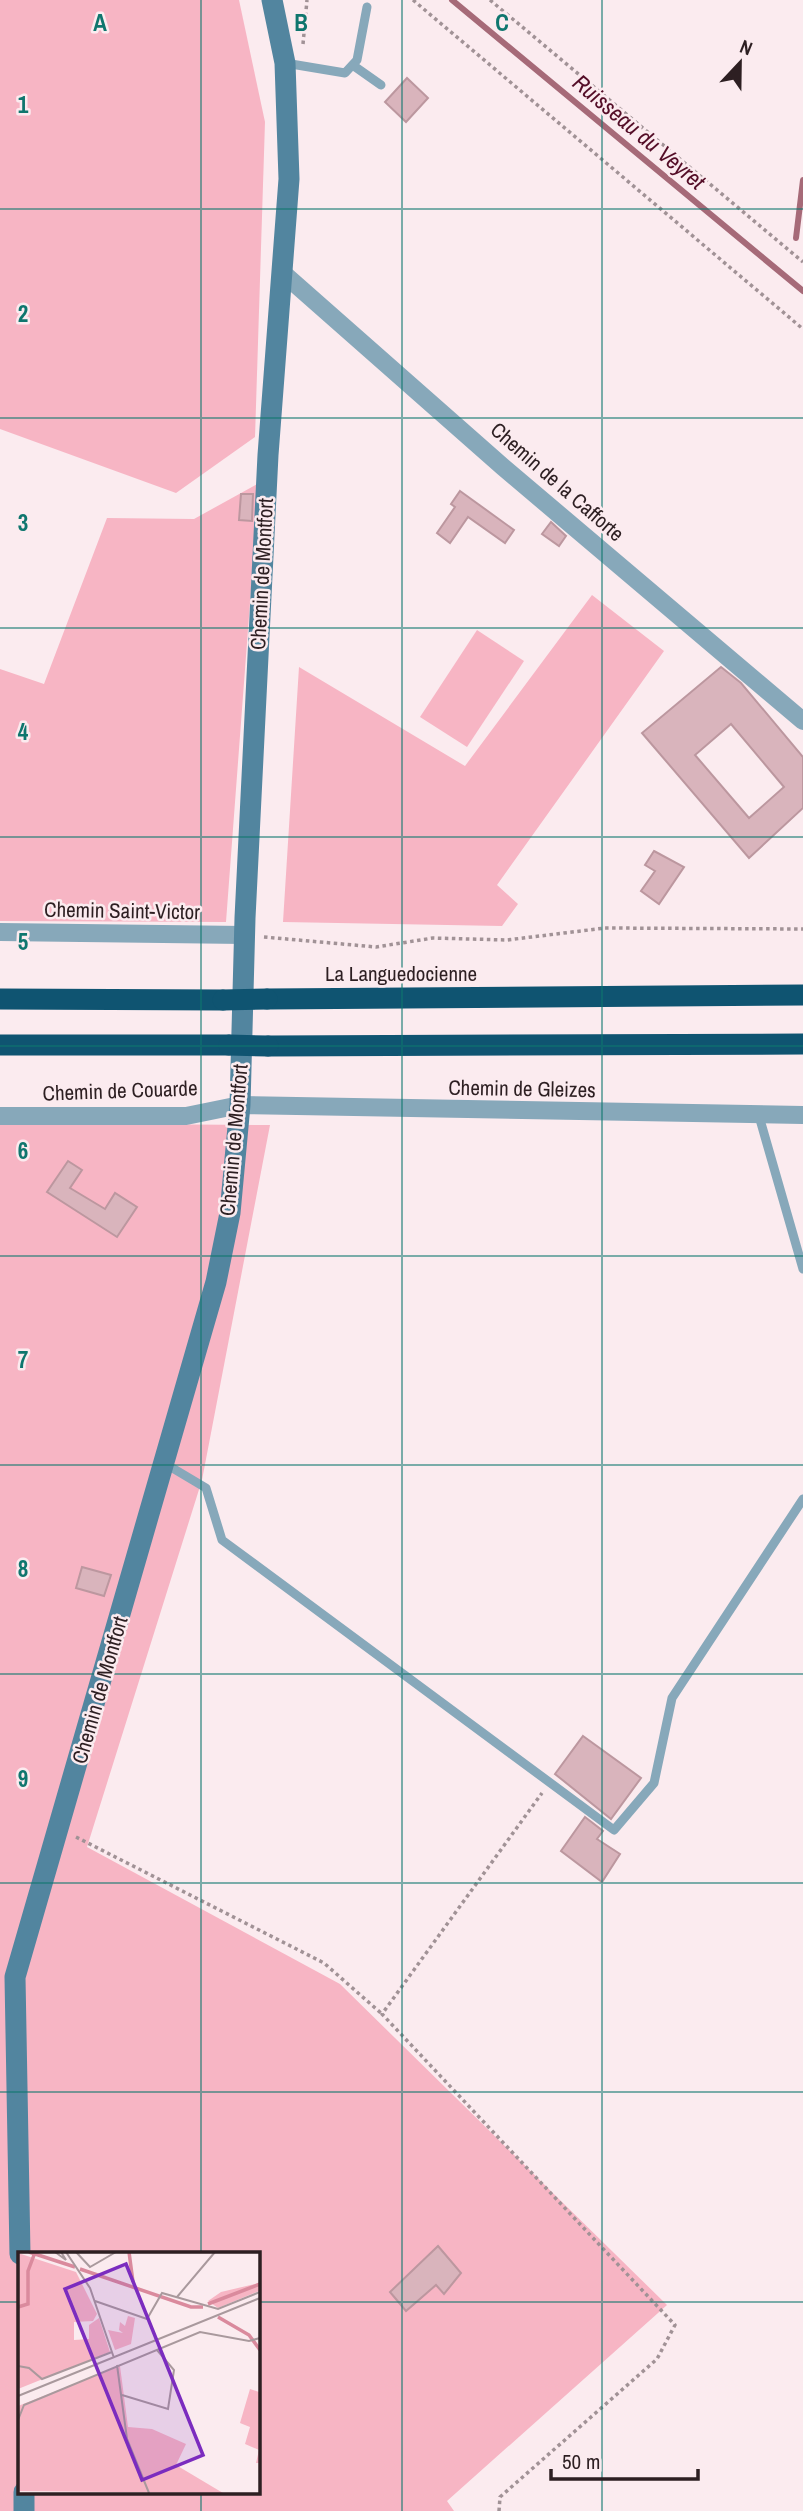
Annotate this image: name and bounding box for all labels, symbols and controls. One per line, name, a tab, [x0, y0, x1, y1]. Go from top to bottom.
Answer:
text: A	[93, 7, 107, 38]
text: B	[294, 7, 308, 38]
text: C	[495, 7, 509, 38]
north arrow	[705, 28, 775, 98]
text: N	[736, 33, 756, 61]
water label: Ruisseau du Veyret	[566, 67, 713, 197]
text: 1	[18, 89, 29, 120]
text: 2	[18, 298, 28, 329]
street label: Chemin de la Cafforte	[484, 416, 630, 548]
street label: Chemin de Montfort	[243, 497, 280, 651]
text: 3	[18, 507, 28, 538]
text: 4	[18, 716, 29, 747]
street label: Chemin Saint-Victor	[44, 895, 200, 926]
text: 5	[18, 926, 28, 957]
street label: La Languedocienne	[325, 959, 477, 988]
street label: Chemin de Montfort	[212, 1063, 255, 1217]
street label: Chemin de Couarde	[42, 1073, 198, 1108]
street label: Chemin de Gleizes	[448, 1073, 596, 1104]
text: 6	[18, 1135, 28, 1166]
text: 7	[18, 1344, 28, 1375]
text: 8	[18, 1553, 28, 1584]
street label: Chemin de Montfort	[65, 1613, 134, 1767]
text: 9	[18, 1763, 28, 1794]
inset map	[18, 2252, 259, 2494]
scale bar	[551, 2438, 698, 2482]
text: 50 m	[562, 2447, 600, 2476]

